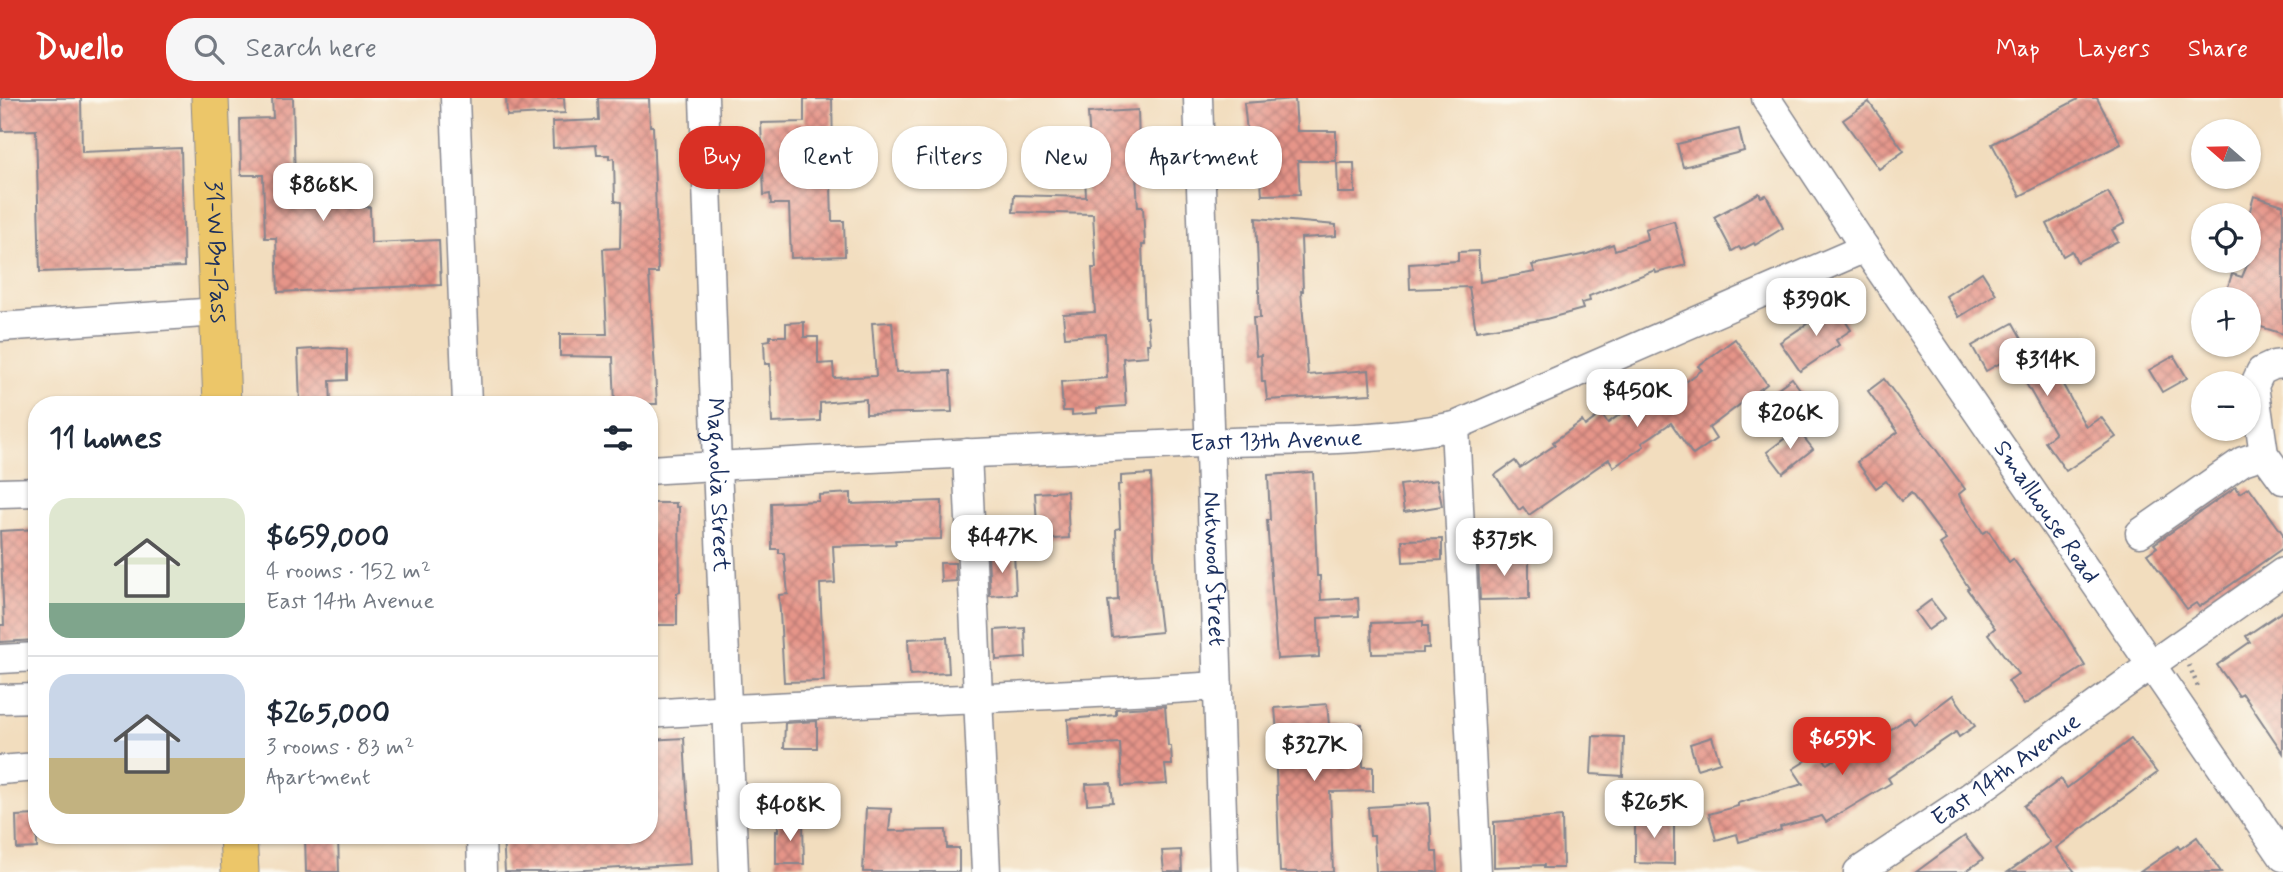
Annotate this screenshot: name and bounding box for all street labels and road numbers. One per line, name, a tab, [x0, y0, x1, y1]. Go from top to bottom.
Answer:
street label: 31-W By-Pass	[198, 180, 234, 324]
street label: Magnolia Street	[697, 397, 737, 572]
street label: East 13th Avenue	[1190, 422, 1363, 459]
street label: Smallhouse Road	[1986, 434, 2106, 590]
street label: Nutwood Street	[1196, 491, 1232, 647]
street label: East 14th Avenue	[1926, 706, 2087, 834]

